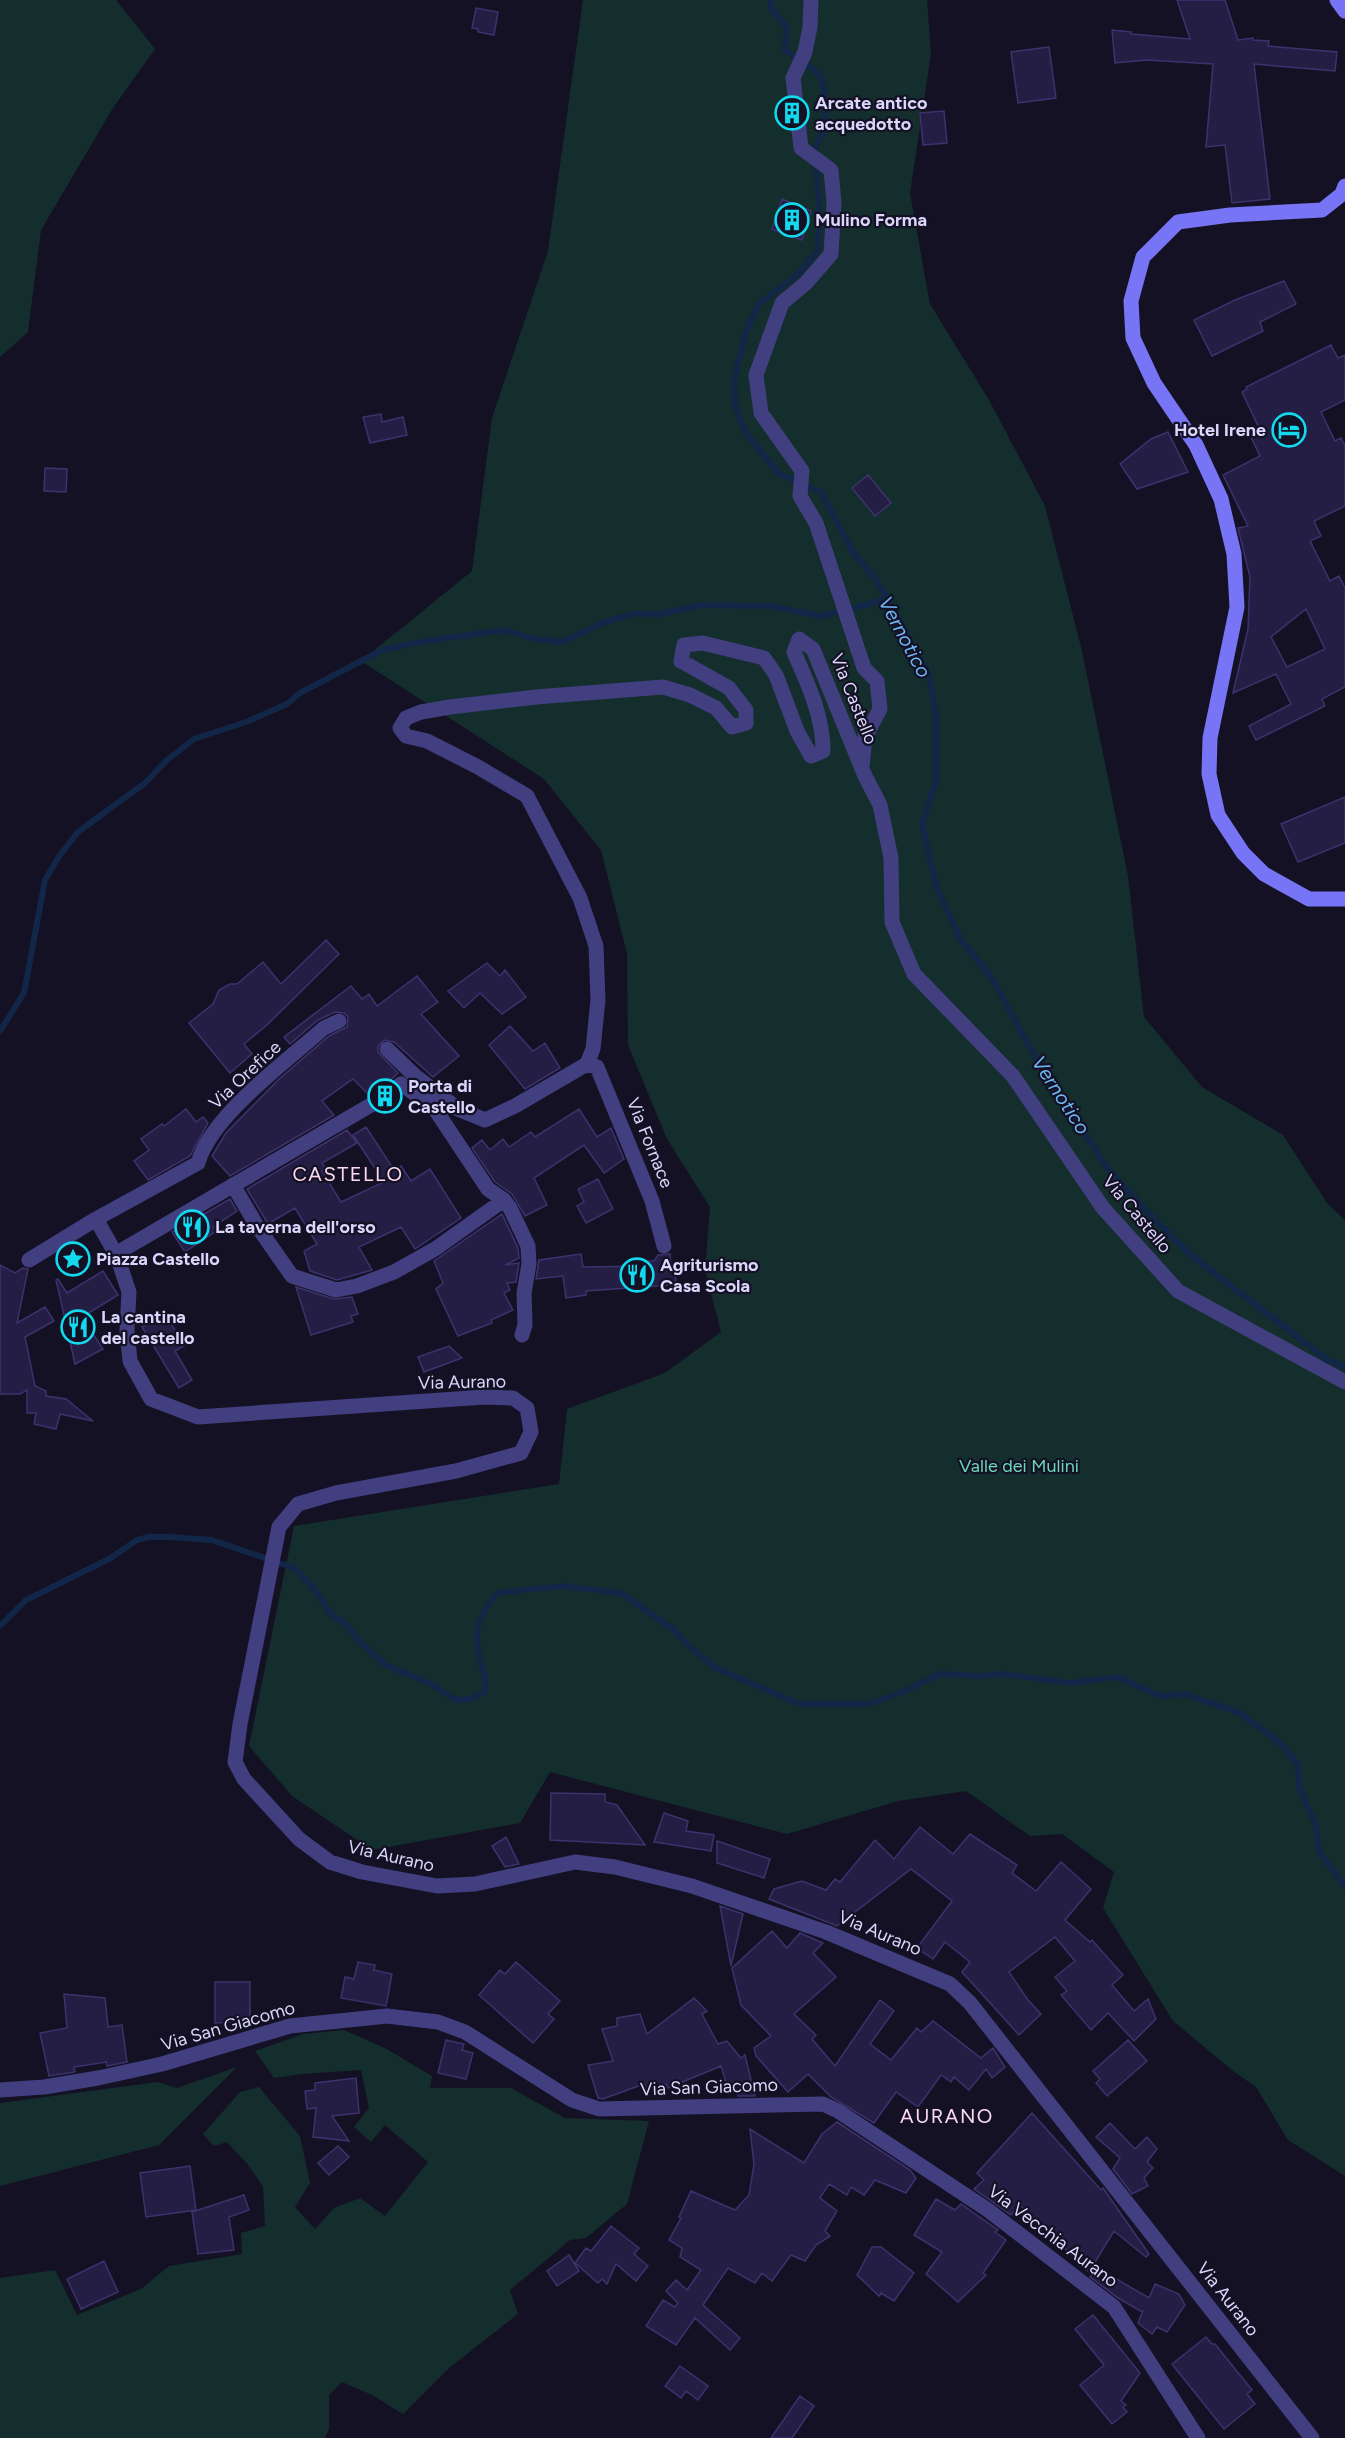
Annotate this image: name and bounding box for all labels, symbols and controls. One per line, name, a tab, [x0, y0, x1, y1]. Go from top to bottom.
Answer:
place label: Arcate antico acquedotto	[815, 92, 927, 135]
building icon: Arcate antico acquedotto	[774, 95, 810, 131]
building icon: Mulino Forma	[774, 202, 810, 238]
place label: Mulino Forma	[815, 209, 927, 231]
hotel icon: Hotel Irene	[1271, 412, 1307, 448]
place label: Hotel Irene	[1174, 419, 1266, 441]
water label: Vernotico	[874, 592, 937, 682]
street label: Via Castello	[826, 650, 882, 748]
street label: Via Orefice	[204, 1036, 286, 1114]
water label: Vernotico	[1027, 1051, 1095, 1139]
place label: Porta di Castello	[408, 1075, 475, 1118]
building icon: Porta di Castello	[367, 1078, 403, 1114]
street label: Via Fornace	[622, 1095, 678, 1191]
district label: CASTELLO	[292, 1162, 404, 1186]
street label: Via Castello	[1098, 1170, 1176, 1258]
restaurant icon: La taverna dell'orso	[174, 1209, 210, 1245]
place label: La taverna dell'orso	[215, 1216, 376, 1238]
place icon: Piazza Castello	[55, 1241, 91, 1277]
place label: Piazza Castello	[96, 1248, 220, 1270]
place label: Agriturismo Casa Scola	[660, 1254, 759, 1297]
restaurant icon: Agriturismo Casa Scola	[619, 1257, 655, 1293]
place label: La cantina del castello	[101, 1306, 195, 1349]
restaurant icon: La cantina del castello	[60, 1309, 96, 1345]
street label: Via Aurano	[418, 1370, 506, 1394]
park label: Valle dei Mulini	[959, 1455, 1079, 1477]
street label: Via Aurano	[346, 1835, 436, 1877]
street label: Via Aurano	[835, 1906, 925, 1960]
street label: Via San Giacomo	[159, 1996, 297, 2056]
street label: Via San Giacomo	[640, 2074, 778, 2100]
district label: AURANO	[900, 2104, 994, 2128]
street label: Via Vecchia Aurano	[984, 2180, 1122, 2292]
street label: Via Aurano	[1192, 2257, 1264, 2341]

